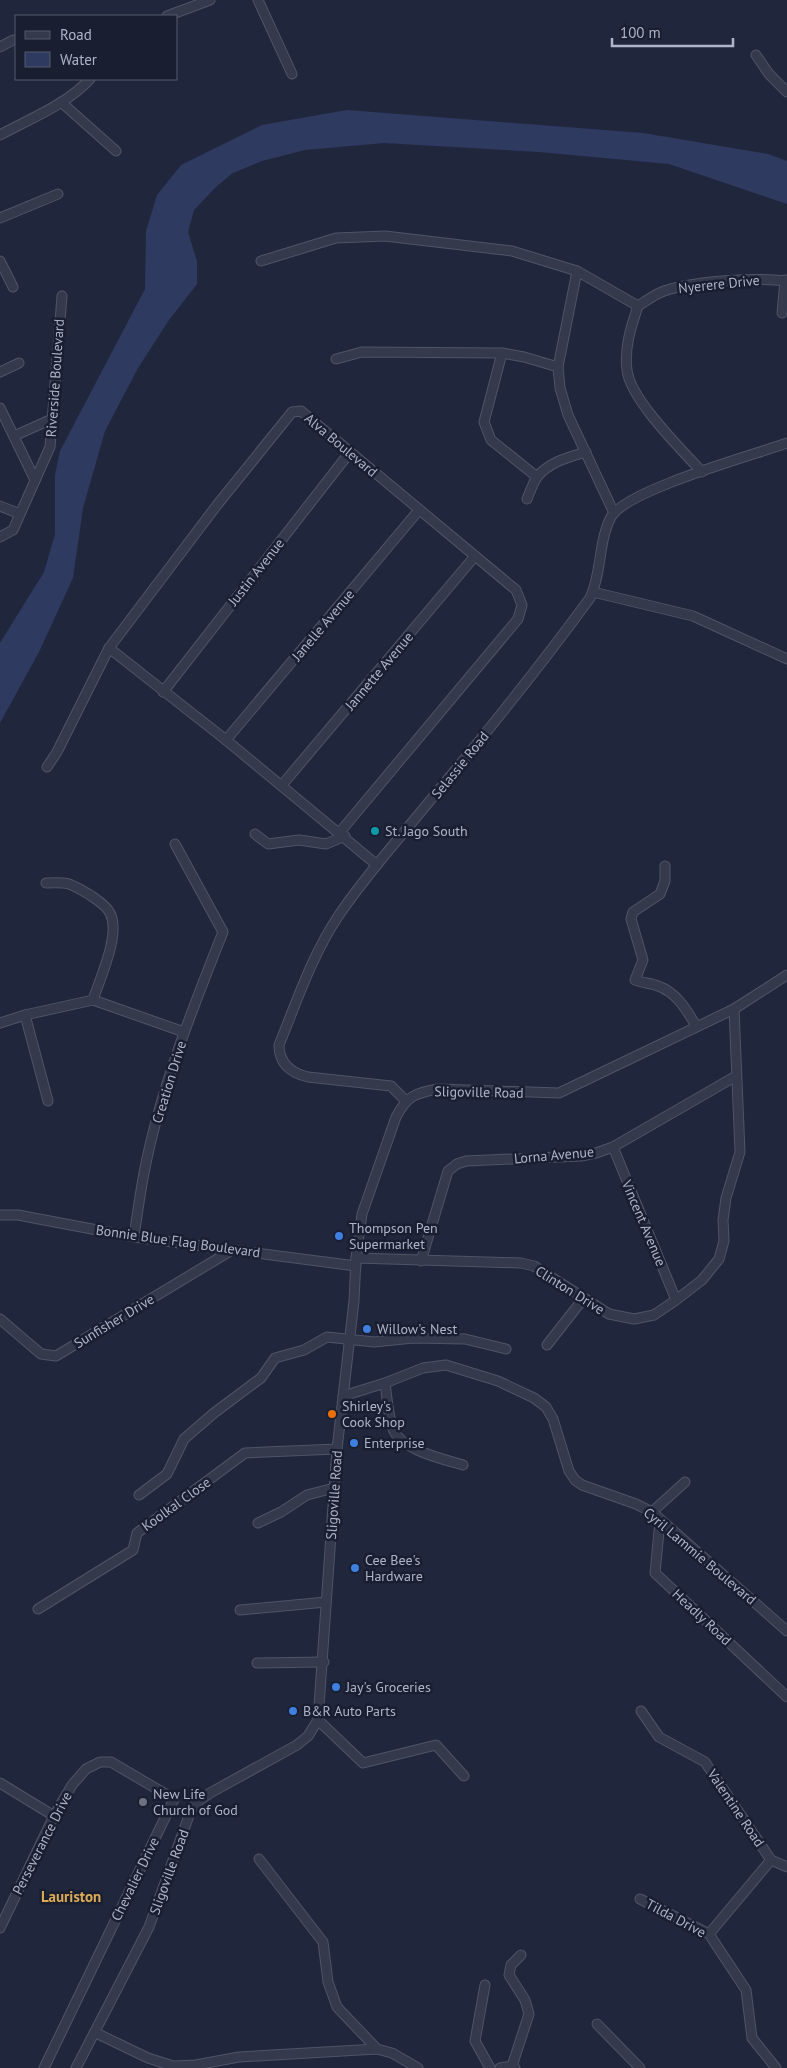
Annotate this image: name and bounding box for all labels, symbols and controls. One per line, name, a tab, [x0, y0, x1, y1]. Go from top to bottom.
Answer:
legend	[15, 15, 178, 80]
scale bar	[612, 15, 733, 47]
text: 100 m	[620, 23, 661, 42]
text: Road	[60, 25, 92, 44]
text: Water	[60, 50, 97, 69]
street label: Nyerere Drive	[677, 271, 761, 297]
street label: Riverside Boulevard	[42, 318, 68, 438]
street label: Alva Boulevard	[301, 409, 381, 481]
street label: Justin Avenue	[223, 535, 288, 610]
street label: Janelle Avenue	[287, 585, 358, 665]
street label: Jannette Avenue	[340, 628, 417, 715]
street label: Selassie Road	[427, 728, 493, 802]
place label: St. Jago South	[385, 822, 468, 840]
marker: St. Jago South	[369, 825, 381, 837]
street label: Creation Drive	[148, 1039, 190, 1125]
street label: Sligoville Road	[434, 1082, 524, 1102]
street label: Lorna Avenue	[513, 1143, 595, 1167]
street label: Vincent Avenue	[617, 1176, 670, 1269]
place label: Thompson Pen Supermarket	[349, 1219, 438, 1253]
street label: Bonnie Blue Flag Boulevard	[95, 1221, 261, 1261]
marker: Thompson Pen Supermarket	[333, 1230, 345, 1242]
street label: Clinton Drive	[532, 1262, 608, 1318]
street label: Sunfisher Drive	[70, 1290, 158, 1352]
place label: Willow's Nest	[377, 1320, 457, 1338]
marker: Willow's Nest	[361, 1323, 373, 1335]
place label: Shirley's Cook Shop	[342, 1397, 405, 1431]
marker: Shirley's Cook Shop	[326, 1408, 338, 1420]
place label: Enterprise	[364, 1434, 425, 1452]
marker: Enterprise	[348, 1437, 360, 1449]
street label: Sligoville Road	[322, 1450, 346, 1540]
street label: Koolkal Close	[138, 1473, 214, 1535]
street label: Cyril Lammie Boulevard	[640, 1504, 760, 1608]
place label: Cee Bee's Hardware	[365, 1551, 423, 1585]
marker: Cee Bee's Hardware	[349, 1562, 361, 1574]
street label: Headly Road	[669, 1585, 735, 1649]
place label: Jay's Groceries	[345, 1678, 431, 1696]
marker: Jay's Groceries	[330, 1681, 342, 1693]
place label: B&R Auto Parts	[303, 1702, 396, 1720]
marker: B&R Auto Parts	[287, 1705, 299, 1717]
street label: Valentine Road	[703, 1765, 769, 1850]
place label: New Life Church of God	[153, 1785, 238, 1819]
street label: Perseverance Drive	[8, 1788, 76, 1898]
marker: New Life Church of God	[137, 1796, 149, 1808]
street label: Sligoville Road	[145, 1827, 193, 1917]
street label: Chevalier Drive	[107, 1834, 163, 1924]
district label: Lauriston	[41, 1887, 101, 1906]
street label: Tilda Drive	[643, 1895, 709, 1941]

